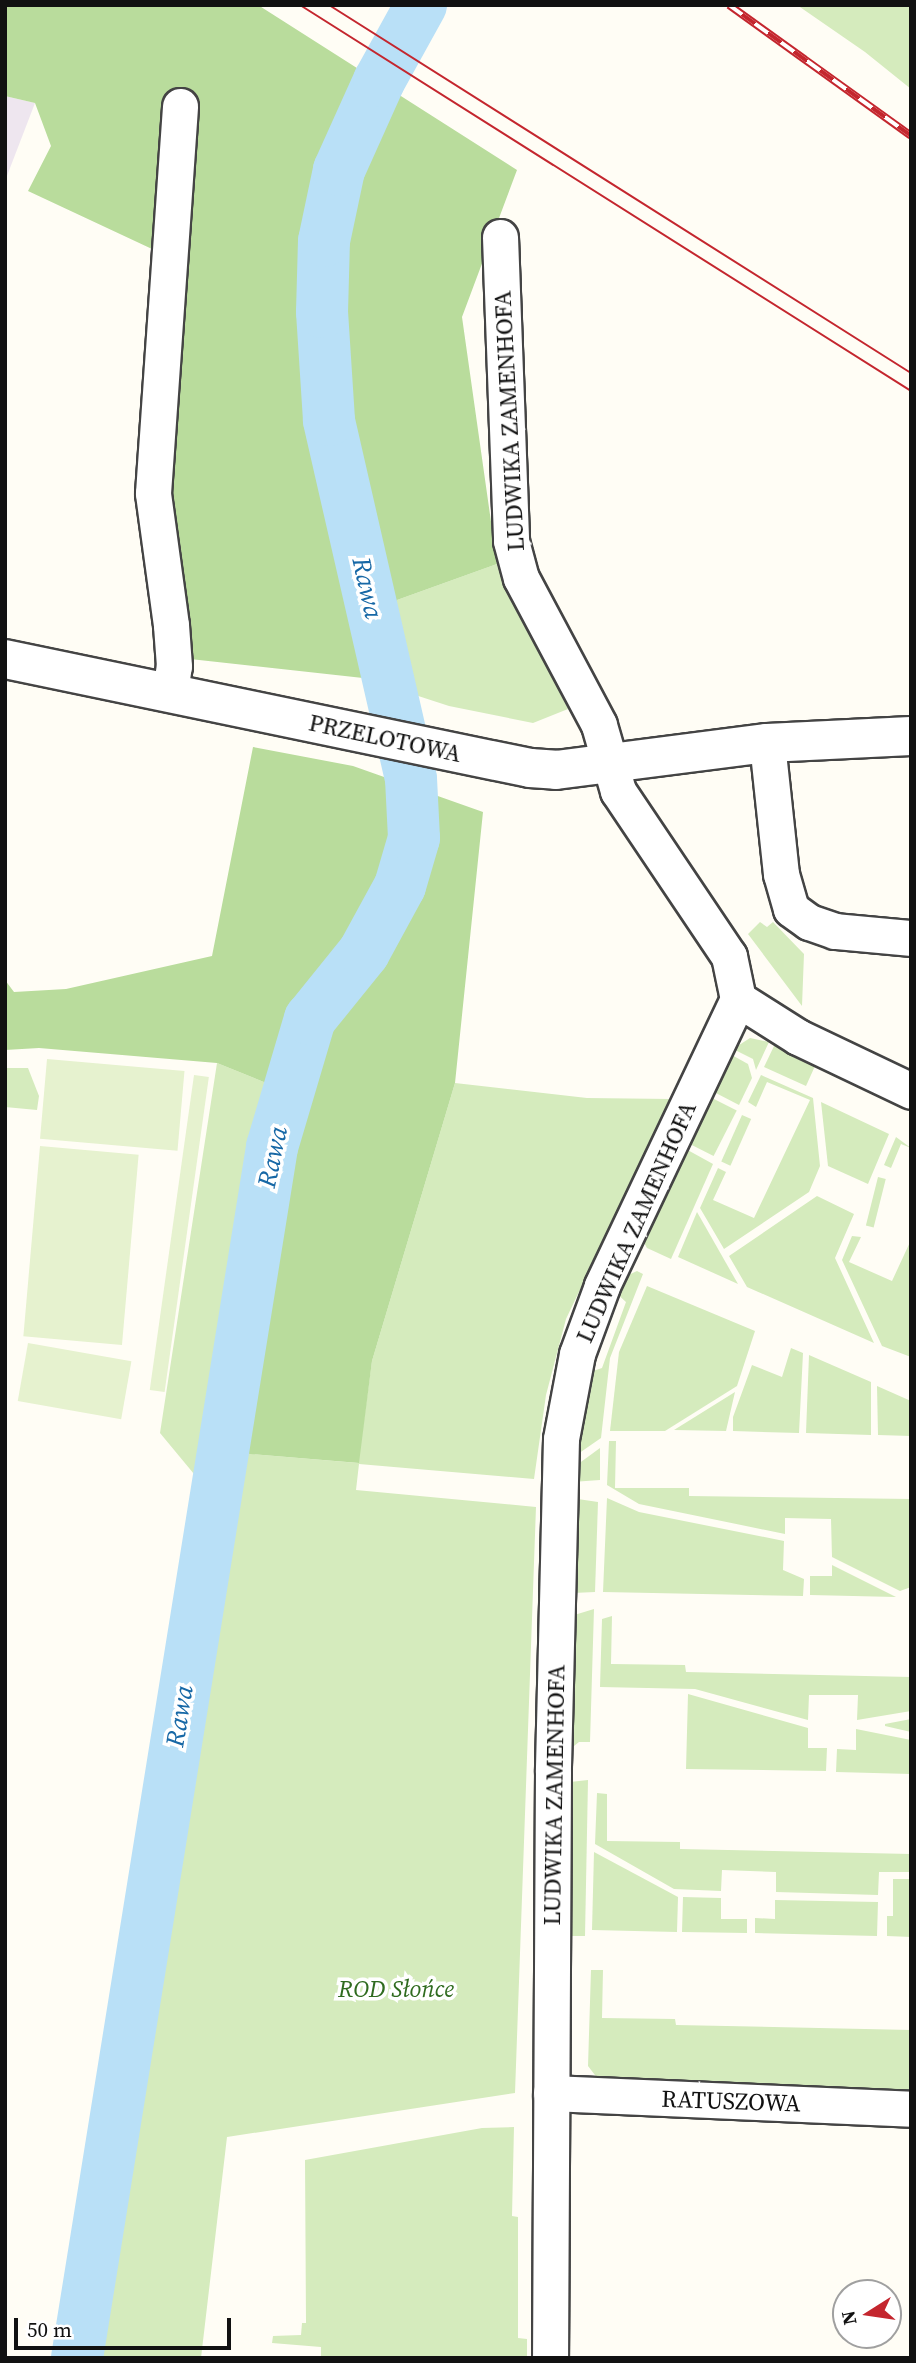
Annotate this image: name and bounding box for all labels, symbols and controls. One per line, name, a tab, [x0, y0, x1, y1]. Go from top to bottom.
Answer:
street label: LUDWIKA ZAMENHOFA	[488, 290, 530, 552]
water label: Rawa	[345, 554, 389, 622]
street label: PRZELOTOWA	[306, 708, 464, 768]
street label: LUDWIKA ZAMENHOFA	[570, 1097, 702, 1347]
water label: Rawa	[251, 1123, 295, 1191]
street label: LUDWIKA ZAMENHOFA	[537, 1664, 571, 1926]
water label: Rawa	[160, 1683, 200, 1749]
park label: ROD Słońce	[338, 1975, 454, 2003]
street label: RATUSZOWA	[661, 2084, 801, 2118]
north arrow	[832, 2279, 902, 2349]
scale bar	[18, 2304, 234, 2348]
text: N	[834, 2308, 863, 2327]
text: 50 m	[27, 2315, 72, 2344]

